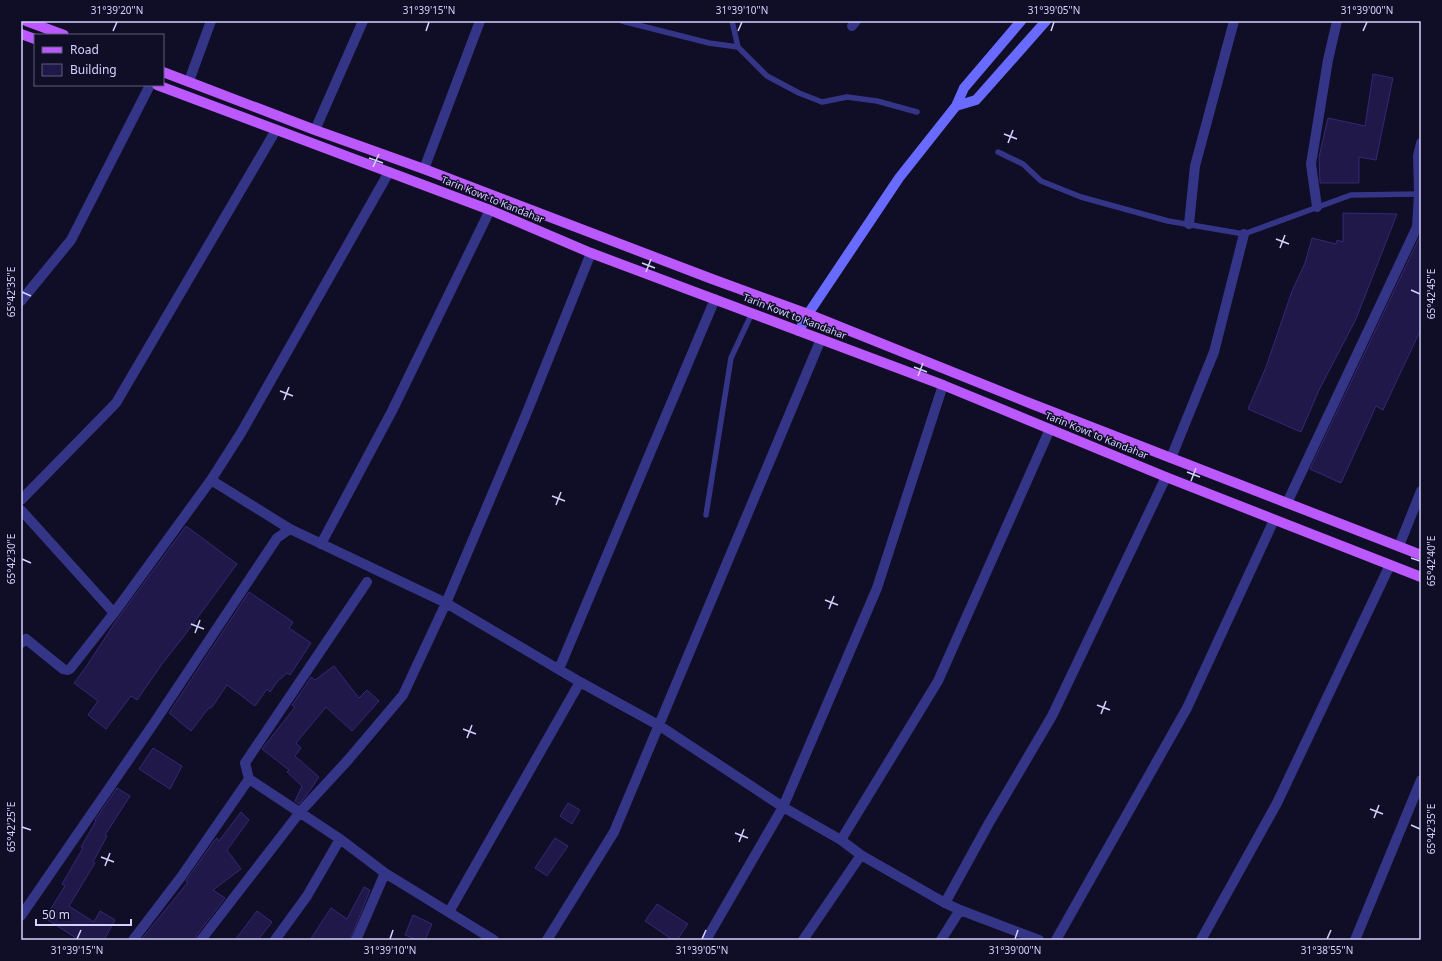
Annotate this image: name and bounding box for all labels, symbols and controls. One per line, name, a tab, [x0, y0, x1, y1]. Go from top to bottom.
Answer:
text: 31°39'20"N	[91, 3, 143, 17]
text: 31°39'15"N	[403, 3, 455, 17]
text: 31°39'10"N	[716, 3, 768, 17]
text: 31°39'05"N	[1028, 3, 1080, 17]
text: 31°39'00"N	[1341, 3, 1393, 17]
legend	[34, 34, 164, 86]
text: Road	[70, 41, 99, 58]
text: Building	[70, 61, 117, 78]
street label: Tarin Kowt to Kandahar	[439, 172, 547, 226]
text: 65°42'35"E	[4, 267, 18, 317]
text: 65°42'45"E	[1424, 269, 1438, 319]
street label: Tarin Kowt to Kandahar	[741, 290, 849, 342]
street label: Tarin Kowt to Kandahar	[1043, 408, 1151, 462]
text: 65°42'30"E	[4, 534, 18, 584]
text: 65°42'40"E	[1424, 536, 1438, 586]
text: 65°42'25"E	[4, 802, 18, 852]
text: 65°42'35"E	[1424, 804, 1438, 854]
scale bar	[36, 901, 131, 927]
text: 50 m	[42, 906, 70, 923]
text: 31°39'15"N	[51, 943, 103, 957]
text: 31°39'10"N	[364, 943, 416, 957]
text: 31°39'05"N	[676, 943, 728, 957]
text: 31°39'00"N	[989, 943, 1041, 957]
text: 31°38'55"N	[1301, 943, 1353, 957]

